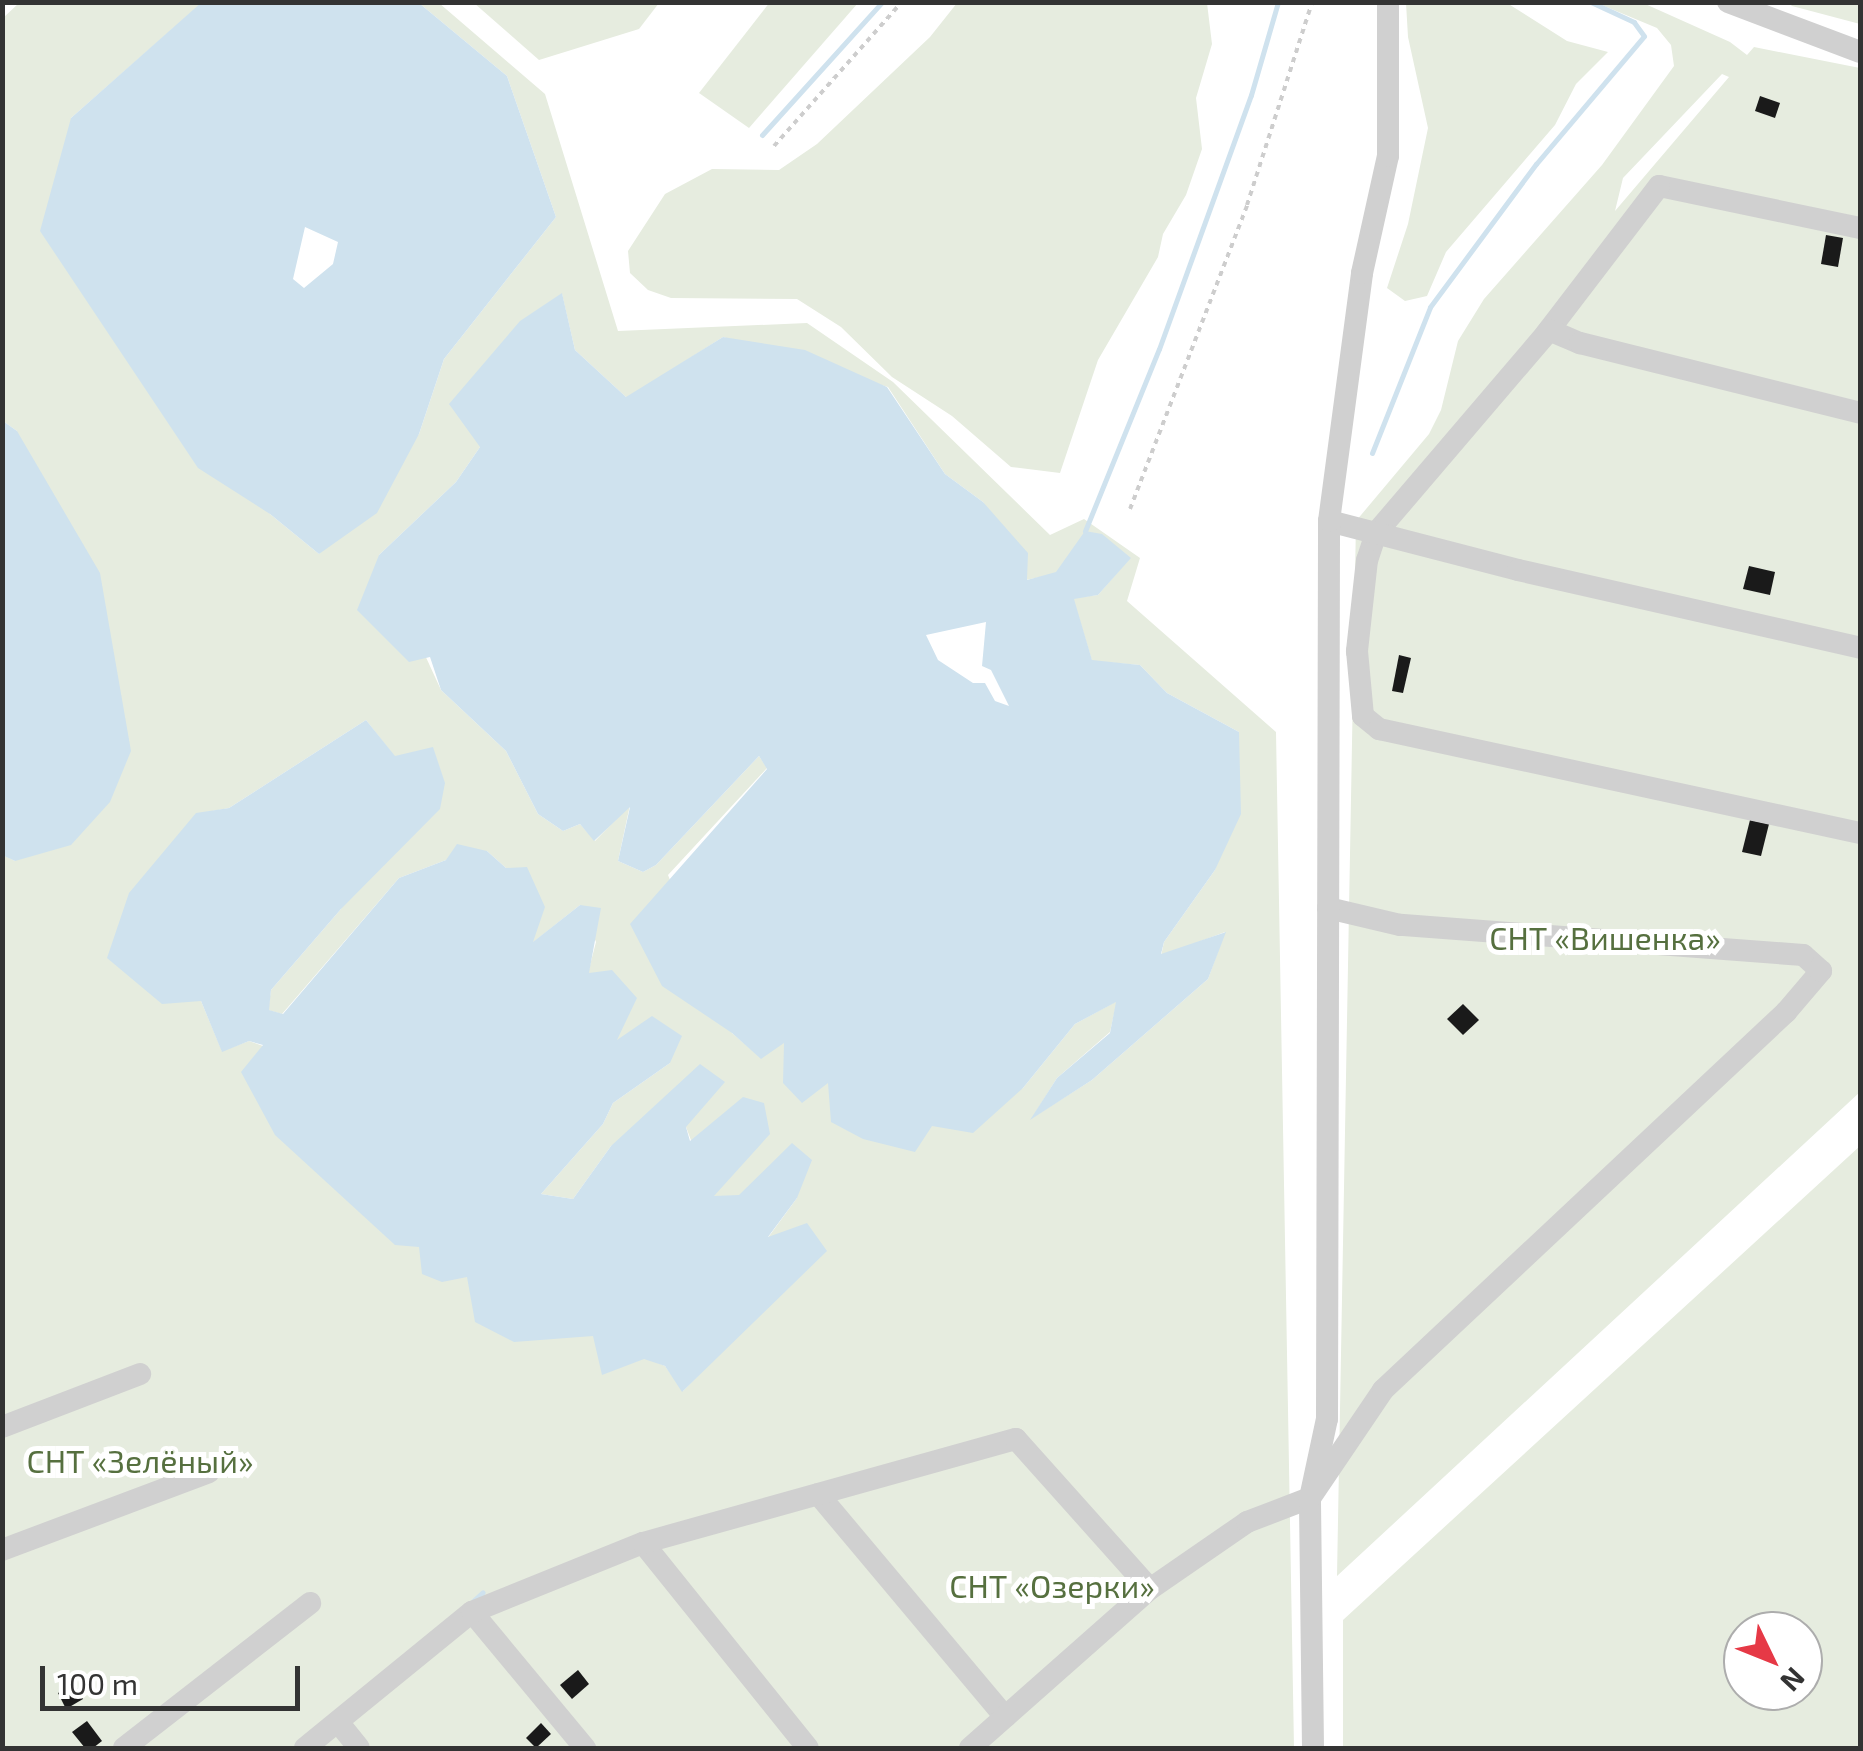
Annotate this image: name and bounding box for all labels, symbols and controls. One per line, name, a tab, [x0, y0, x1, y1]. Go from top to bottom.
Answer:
park label: СНТ «Вишенка»	[1489, 918, 1721, 956]
park label: СНТ «Зелёный»	[26, 1441, 254, 1479]
park label: СНТ «Озерки»	[949, 1566, 1155, 1604]
north arrow	[1723, 1611, 1823, 1711]
scale bar	[45, 1646, 305, 1708]
text: N	[1774, 1661, 1813, 1699]
text: 100 m	[57, 1665, 138, 1701]

